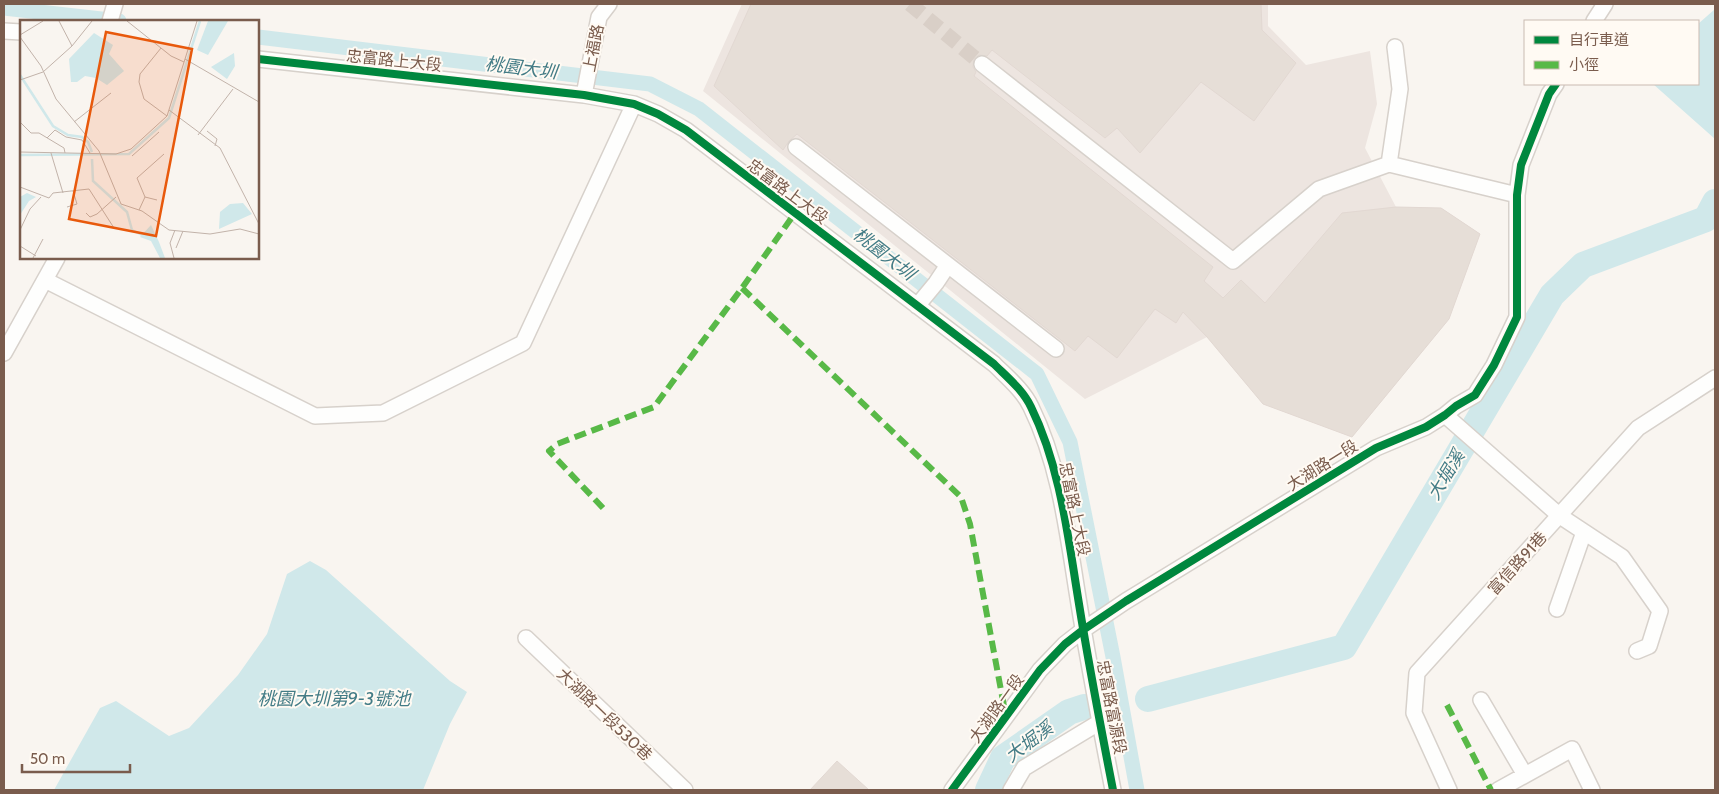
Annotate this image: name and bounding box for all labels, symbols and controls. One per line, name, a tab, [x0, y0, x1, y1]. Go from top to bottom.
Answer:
inset map	[20, 20, 259, 259]
legend	[1524, 20, 1699, 85]
street label: 上福路	[580, 23, 607, 73]
text: 自行車道	[1569, 31, 1629, 49]
street label: 忠富路上大段	[345, 46, 443, 75]
water label: 桃園大圳	[484, 53, 561, 84]
text: 小徑	[1569, 56, 1599, 74]
street label: 忠富路上大段	[744, 155, 832, 228]
water label: 桃園大圳	[849, 223, 922, 287]
street label: 大湖路一段	[1283, 436, 1361, 495]
water label: 大堀溪	[1423, 444, 1471, 504]
street label: 忠富路上大段	[1055, 460, 1094, 558]
street label: 富信路91巷	[1484, 528, 1551, 599]
street label: 忠富路富源段	[1093, 658, 1130, 756]
street label: 大湖路一段530巷	[553, 664, 656, 764]
street label: 大湖路一段	[965, 670, 1028, 746]
water label: 桃園大圳第9-3號池	[258, 688, 412, 710]
water label: 大堀溪	[1001, 715, 1060, 767]
scale bar	[22, 742, 130, 774]
text: 50 m	[30, 750, 65, 768]

